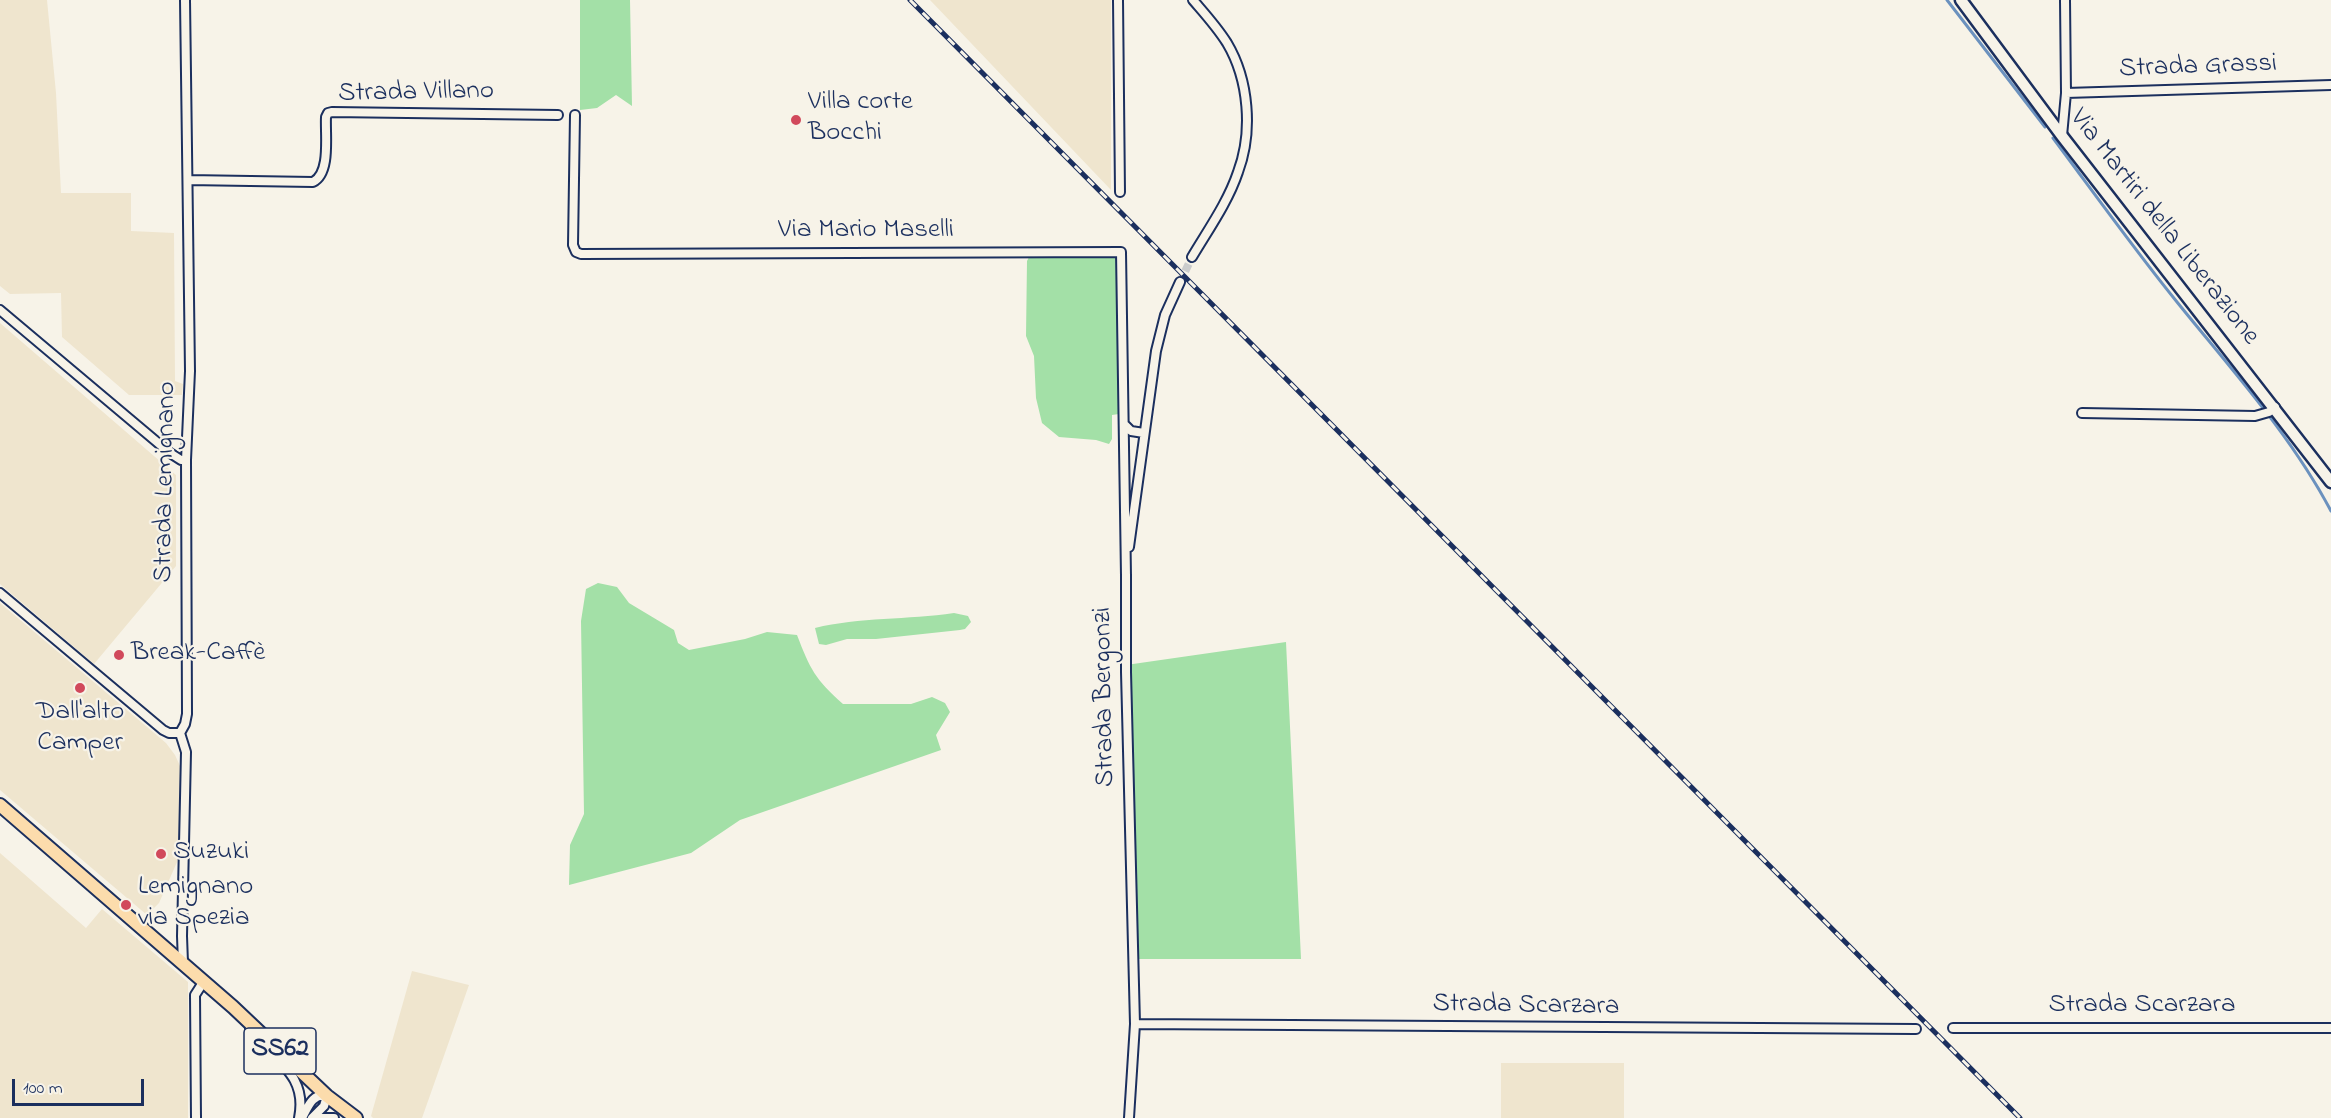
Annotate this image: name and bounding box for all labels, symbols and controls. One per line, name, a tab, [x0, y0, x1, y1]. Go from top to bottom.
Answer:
street label: Strada Grassi	[2118, 49, 2278, 87]
street label: Strada Villano	[338, 76, 494, 112]
place label: Villa corte Bocchi	[808, 88, 913, 151]
street label: Via Martiri della Liberazione	[2061, 103, 2265, 353]
marker: Villa corte Bocchi	[789, 113, 803, 127]
street label: Via Mario Maselli	[778, 216, 954, 248]
street label: Strada Lemignano	[149, 381, 185, 583]
street label: Strada Bergonzi	[1088, 607, 1124, 787]
place label: Break-Caffè	[131, 639, 265, 671]
marker: Break-Caffè	[112, 648, 126, 662]
marker: Dall'alto Camper	[73, 681, 87, 695]
place label: Dall'alto Camper	[36, 698, 124, 761]
place label: Suzuki	[173, 838, 249, 870]
marker: Suzuki	[154, 847, 168, 861]
place label: Lemignano via Spezia	[138, 873, 253, 936]
marker: Lemignano via Spezia	[119, 898, 133, 912]
street label: Strada Scarzara	[1432, 989, 1620, 1025]
street label: Strada Scarzara	[2049, 991, 2235, 1023]
road number: SS62	[244, 1028, 316, 1074]
scale bar	[15, 1067, 147, 1105]
text: 100 m	[23, 1076, 63, 1102]

